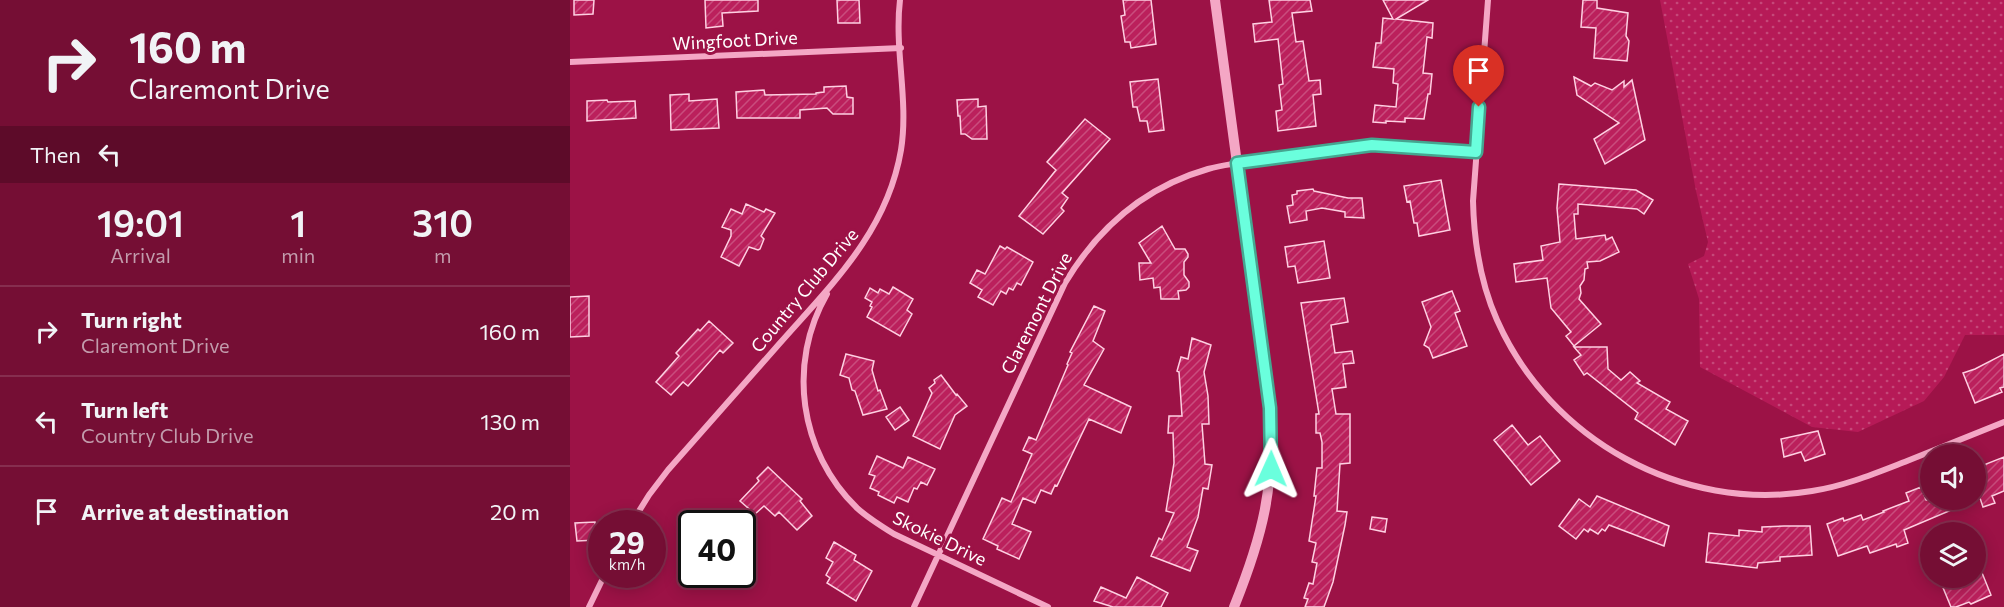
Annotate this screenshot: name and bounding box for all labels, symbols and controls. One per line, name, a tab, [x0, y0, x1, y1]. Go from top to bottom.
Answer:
text: 160 m	[129, 20, 247, 72]
icon: right	[30, 24, 108, 102]
street label: Wingfoot Drive	[672, 26, 798, 54]
pin	[1453, 45, 1504, 107]
icon: arrive	[1462, 54, 1495, 87]
text: Claremont Drive	[129, 72, 330, 105]
icon: left	[93, 138, 126, 171]
text: Then	[30, 141, 81, 168]
text: 19:01	[97, 200, 184, 244]
text: 1	[290, 200, 306, 244]
text: 310	[412, 200, 473, 244]
street label: Country Club Drive	[746, 223, 862, 357]
text: Arrival	[110, 243, 171, 267]
text: min	[281, 243, 315, 267]
text: m	[434, 243, 451, 267]
street label: Claremont Drive	[996, 248, 1076, 378]
text: Turn right	[81, 306, 182, 333]
icon: right	[30, 315, 63, 348]
text: 160 m	[479, 318, 540, 345]
text: Claremont Drive	[81, 333, 230, 357]
text: Turn left	[81, 396, 168, 423]
icon: left	[30, 405, 63, 438]
text: 130 m	[480, 408, 540, 435]
text: Country Club Drive	[81, 423, 254, 447]
position arrow	[1239, 437, 1303, 501]
map controls	[1920, 444, 1986, 588]
button: sound	[1920, 444, 1986, 510]
icon: arrive	[30, 495, 63, 528]
text: Arrive at destination	[81, 498, 289, 525]
text: 20 m	[490, 498, 540, 525]
street label: Skokie Drive	[890, 506, 990, 570]
speed limit sign: 40	[678, 510, 756, 588]
button: layers	[1920, 522, 1986, 588]
text: 29	[609, 523, 645, 560]
text: km/h	[609, 555, 645, 573]

